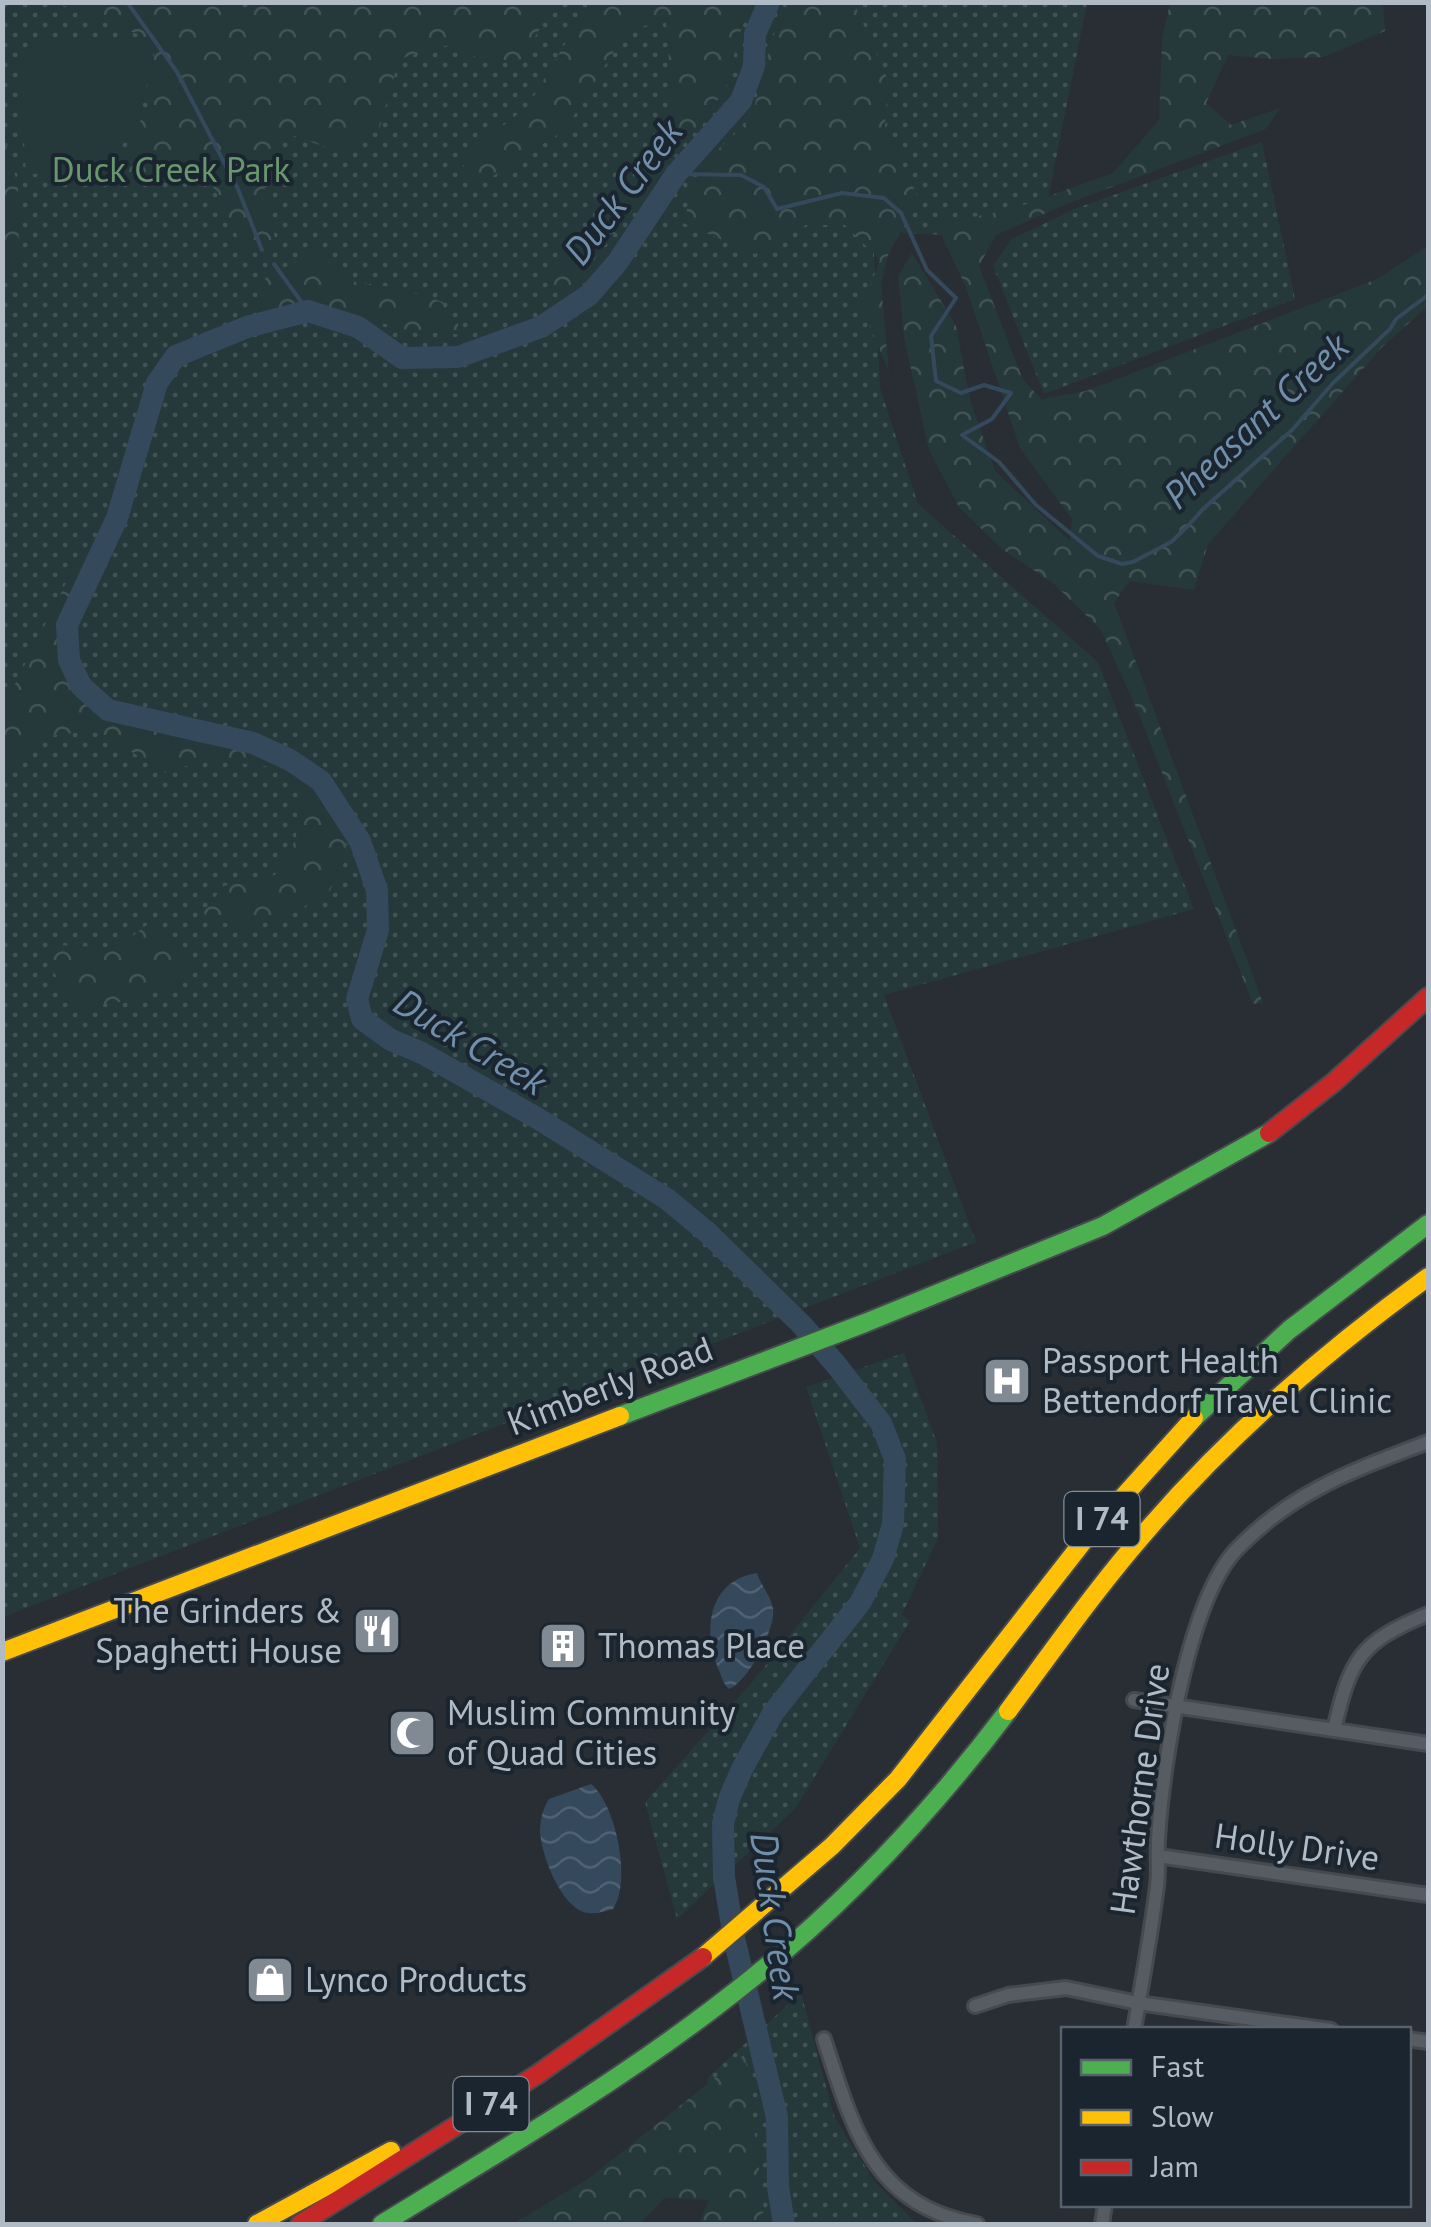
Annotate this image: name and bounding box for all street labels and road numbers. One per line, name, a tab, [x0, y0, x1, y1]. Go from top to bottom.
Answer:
street label: Kimberly Road	[500, 1325, 719, 1445]
road number: I 74	[1064, 1492, 1140, 1546]
street label: Hawthorne Drive	[1099, 1660, 1179, 1917]
street label: Holly Drive	[1212, 1812, 1382, 1880]
road number: I 74	[454, 2077, 528, 2131]

